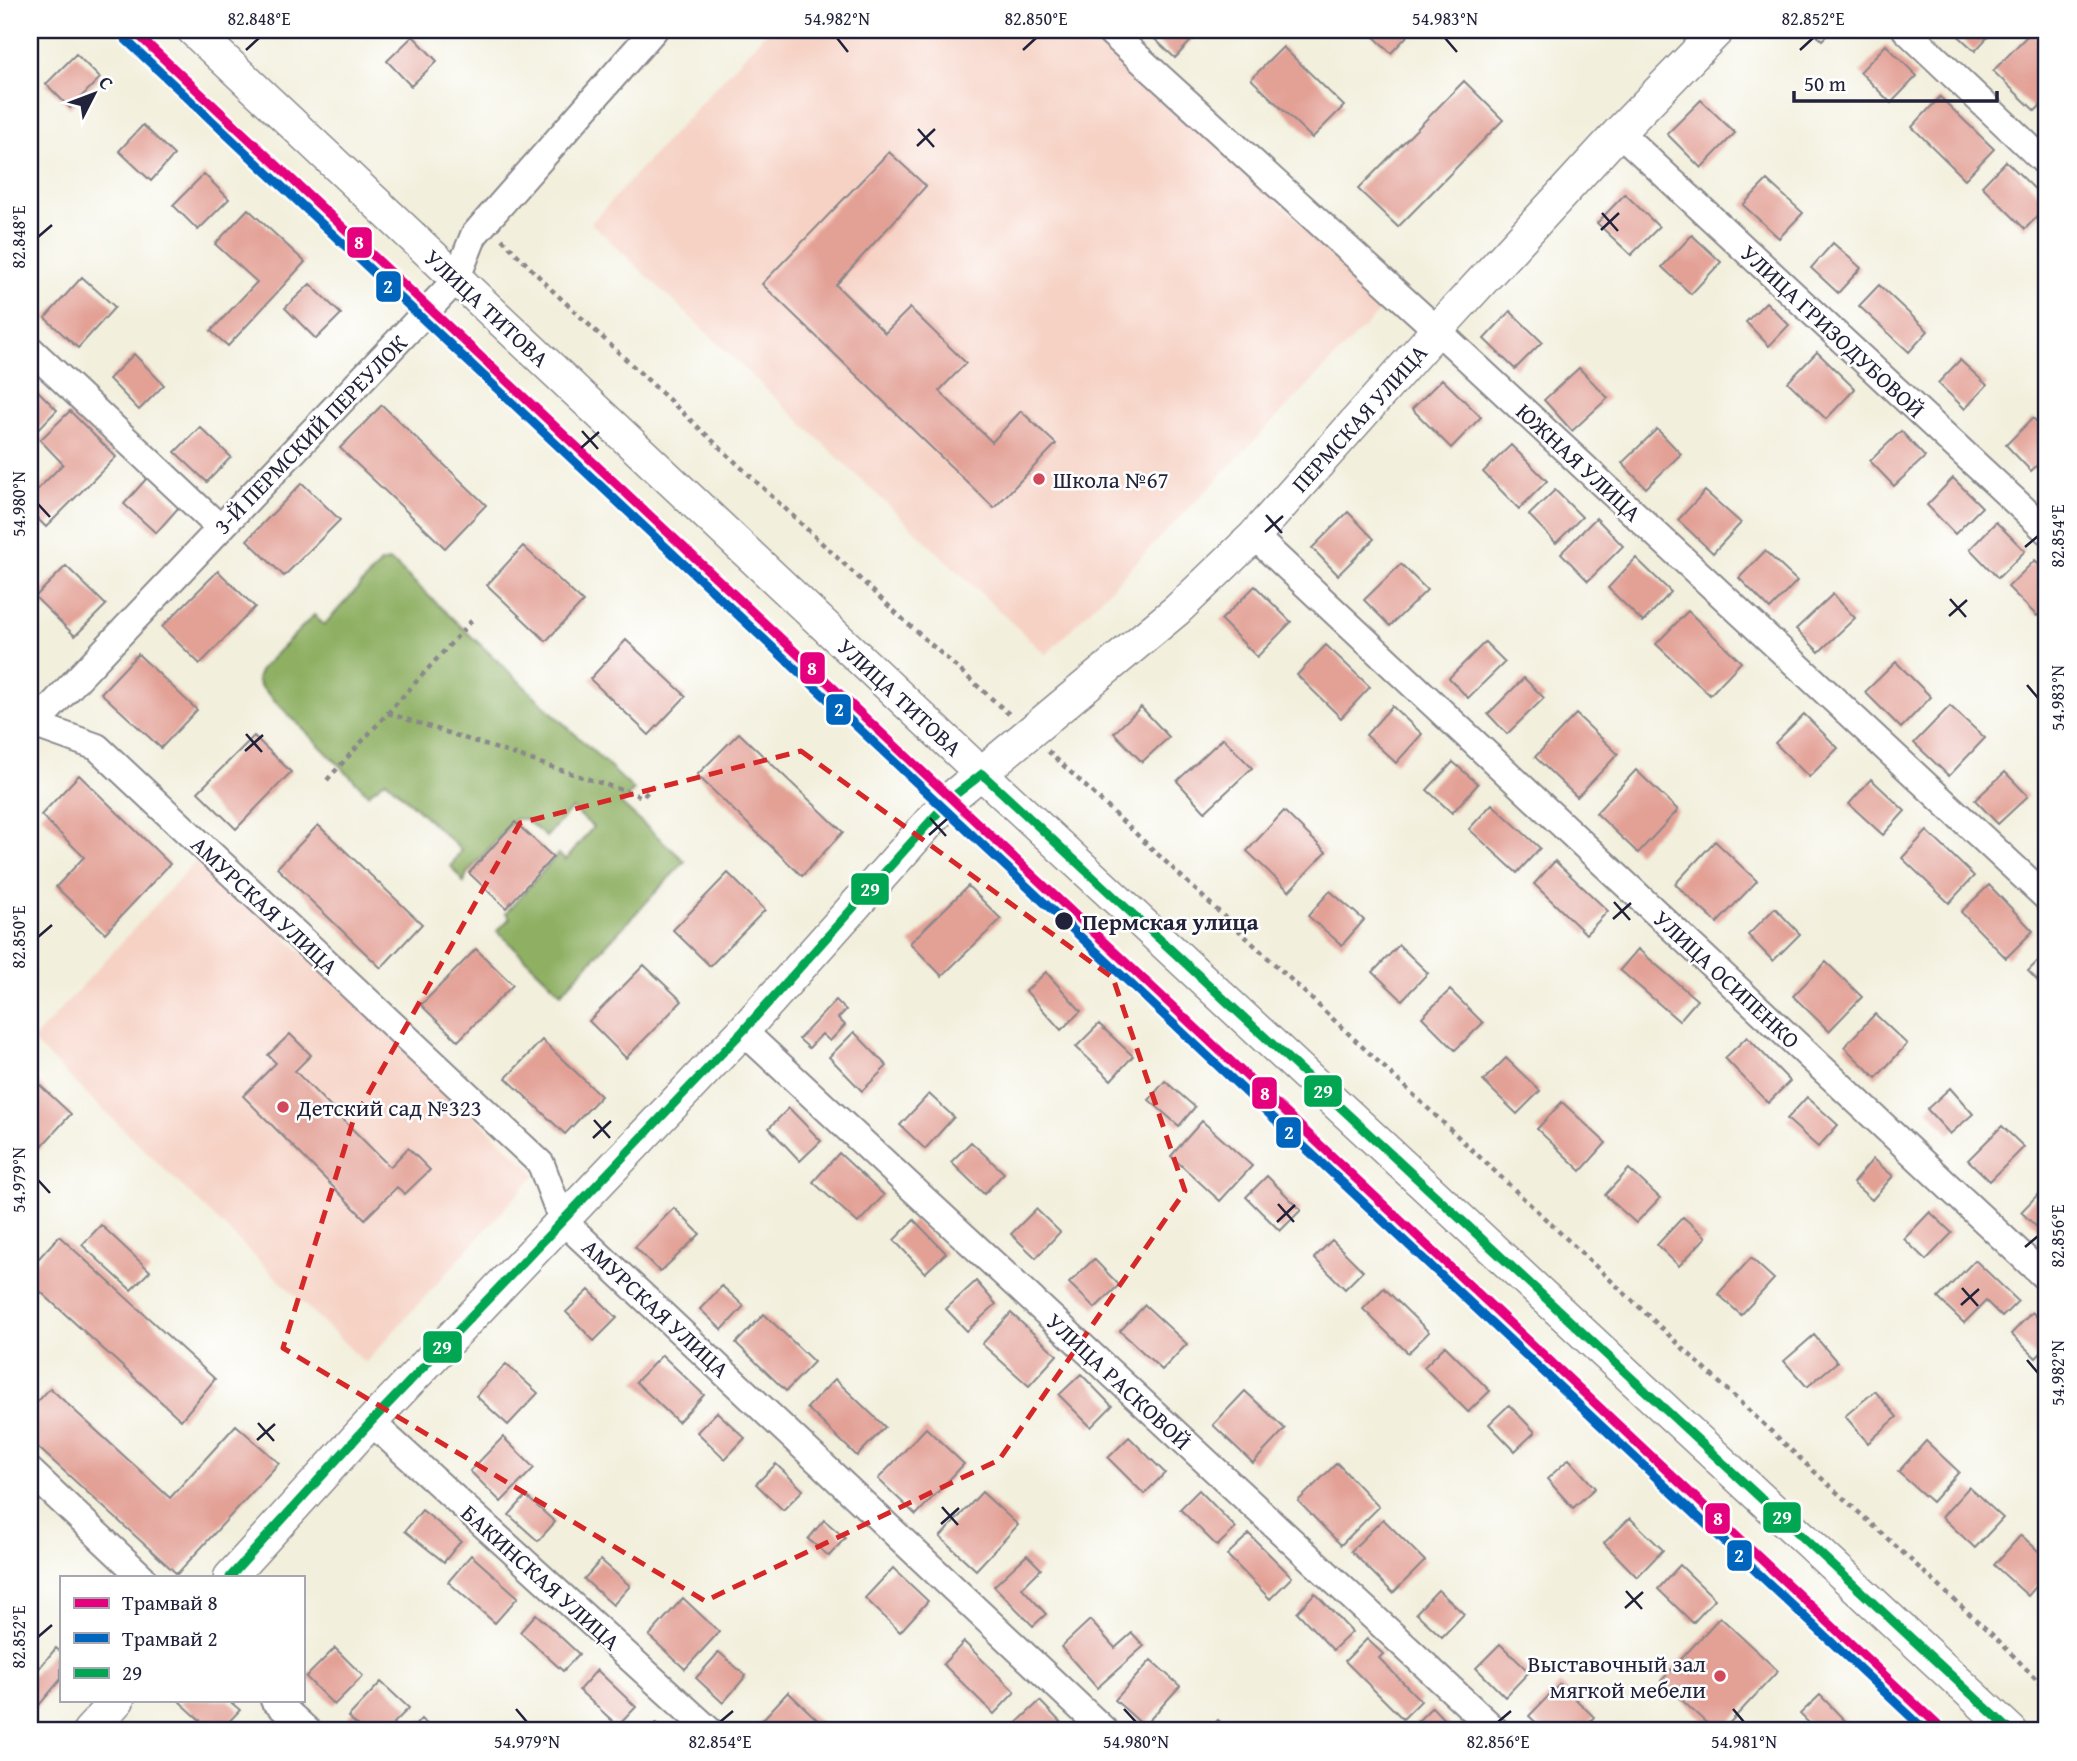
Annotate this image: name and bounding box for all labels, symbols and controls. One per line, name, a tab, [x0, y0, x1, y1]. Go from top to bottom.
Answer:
text: 82.848°E	[227, 5, 291, 32]
text: 54.982°N	[804, 5, 870, 32]
text: 82.850°E	[1004, 5, 1068, 32]
text: 54.983°N	[1412, 5, 1478, 32]
text: 82.852°E	[1781, 5, 1845, 32]
north arrow	[60, 60, 130, 130]
scale bar	[1794, 60, 1996, 104]
text: 50 m	[1804, 68, 1846, 99]
text: С	[93, 69, 121, 96]
text: 82.848°E	[5, 205, 32, 269]
line badge: 8	[346, 226, 373, 259]
text: 8	[354, 228, 364, 256]
street label: УЛИЦА ГРИЗОДУБОВОЙ	[1734, 237, 1932, 425]
street label: УЛИЦА ТИТОВА	[417, 241, 557, 375]
line badge: 2	[375, 270, 402, 303]
text: 2	[383, 272, 393, 300]
street label: 3-Й ПЕРМСКИЙ ПЕРЕУЛОК	[206, 327, 414, 541]
street label: ПЕРМСКАЯ УЛИЦА	[1284, 337, 1435, 499]
street label: ЮЖНАЯ УЛИЦА	[1509, 395, 1649, 529]
place label: Школа №67	[1053, 463, 1169, 496]
text: 54.980°N	[5, 471, 32, 537]
marker: Школа №67	[1031, 471, 1047, 487]
text: 82.854°E	[2044, 504, 2071, 568]
street label: УЛИЦА ТИТОВА	[830, 630, 970, 764]
line badge: 8	[799, 651, 826, 685]
text: 8	[807, 654, 817, 682]
text: 54.983°N	[2044, 665, 2071, 731]
line badge: 2	[825, 693, 852, 726]
text: 2	[834, 695, 844, 723]
street label: АМУРСКАЯ УЛИЦА	[184, 828, 346, 982]
line badge: 29	[850, 872, 890, 906]
text: 29	[860, 875, 880, 903]
street label: УЛИЦА ОСИПЕНКО	[1646, 902, 1808, 1056]
text: 82.850°E	[5, 905, 32, 969]
place label: Пермская улица	[1082, 905, 1259, 938]
marker: Пермская улица	[1053, 910, 1075, 932]
line badge: 29	[1303, 1074, 1343, 1108]
line badge: 8	[1251, 1076, 1278, 1110]
text: 29	[1313, 1077, 1333, 1105]
text: 8	[1260, 1079, 1270, 1107]
place label: Детский сад №323	[296, 1091, 482, 1124]
marker: Детский сад №323	[275, 1099, 291, 1115]
line badge: 2	[1275, 1116, 1302, 1149]
text: 2	[1284, 1118, 1294, 1146]
text: 54.979°N	[5, 1147, 32, 1213]
text: 82.856°E	[2044, 1204, 2071, 1268]
street label: АМУРСКАЯ УЛИЦА	[575, 1231, 737, 1385]
street label: УЛИЦА РАСКОВОЙ	[1039, 1305, 1199, 1457]
line badge: 29	[422, 1330, 463, 1364]
text: 29	[432, 1333, 452, 1361]
text: 54.982°N	[2044, 1340, 2071, 1406]
street label: БАКИНСКАЯ УЛИЦА	[454, 1497, 628, 1658]
line badge: 29	[1762, 1501, 1802, 1534]
line badge: 8	[1704, 1502, 1731, 1535]
text: 29	[1772, 1503, 1792, 1531]
text: 8	[1713, 1504, 1723, 1532]
line badge: 2	[1726, 1539, 1753, 1572]
text: 2	[1734, 1541, 1744, 1569]
legend	[60, 1576, 304, 1702]
text: Трамвай 8	[122, 1587, 218, 1618]
text: 82.852°E	[5, 1605, 32, 1669]
text: Трамвай 2	[122, 1623, 218, 1654]
place label: Выставочный зал мягкой мебели	[1528, 1647, 1706, 1706]
text: 29	[122, 1657, 142, 1688]
marker: Выставочный зал мягкой мебели	[1712, 1668, 1728, 1684]
text: 54.979°N	[494, 1728, 560, 1755]
text: 82.854°E	[688, 1728, 752, 1755]
text: 54.980°N	[1103, 1728, 1169, 1755]
text: 82.856°E	[1466, 1728, 1530, 1755]
text: 54.981°N	[1711, 1728, 1777, 1755]

